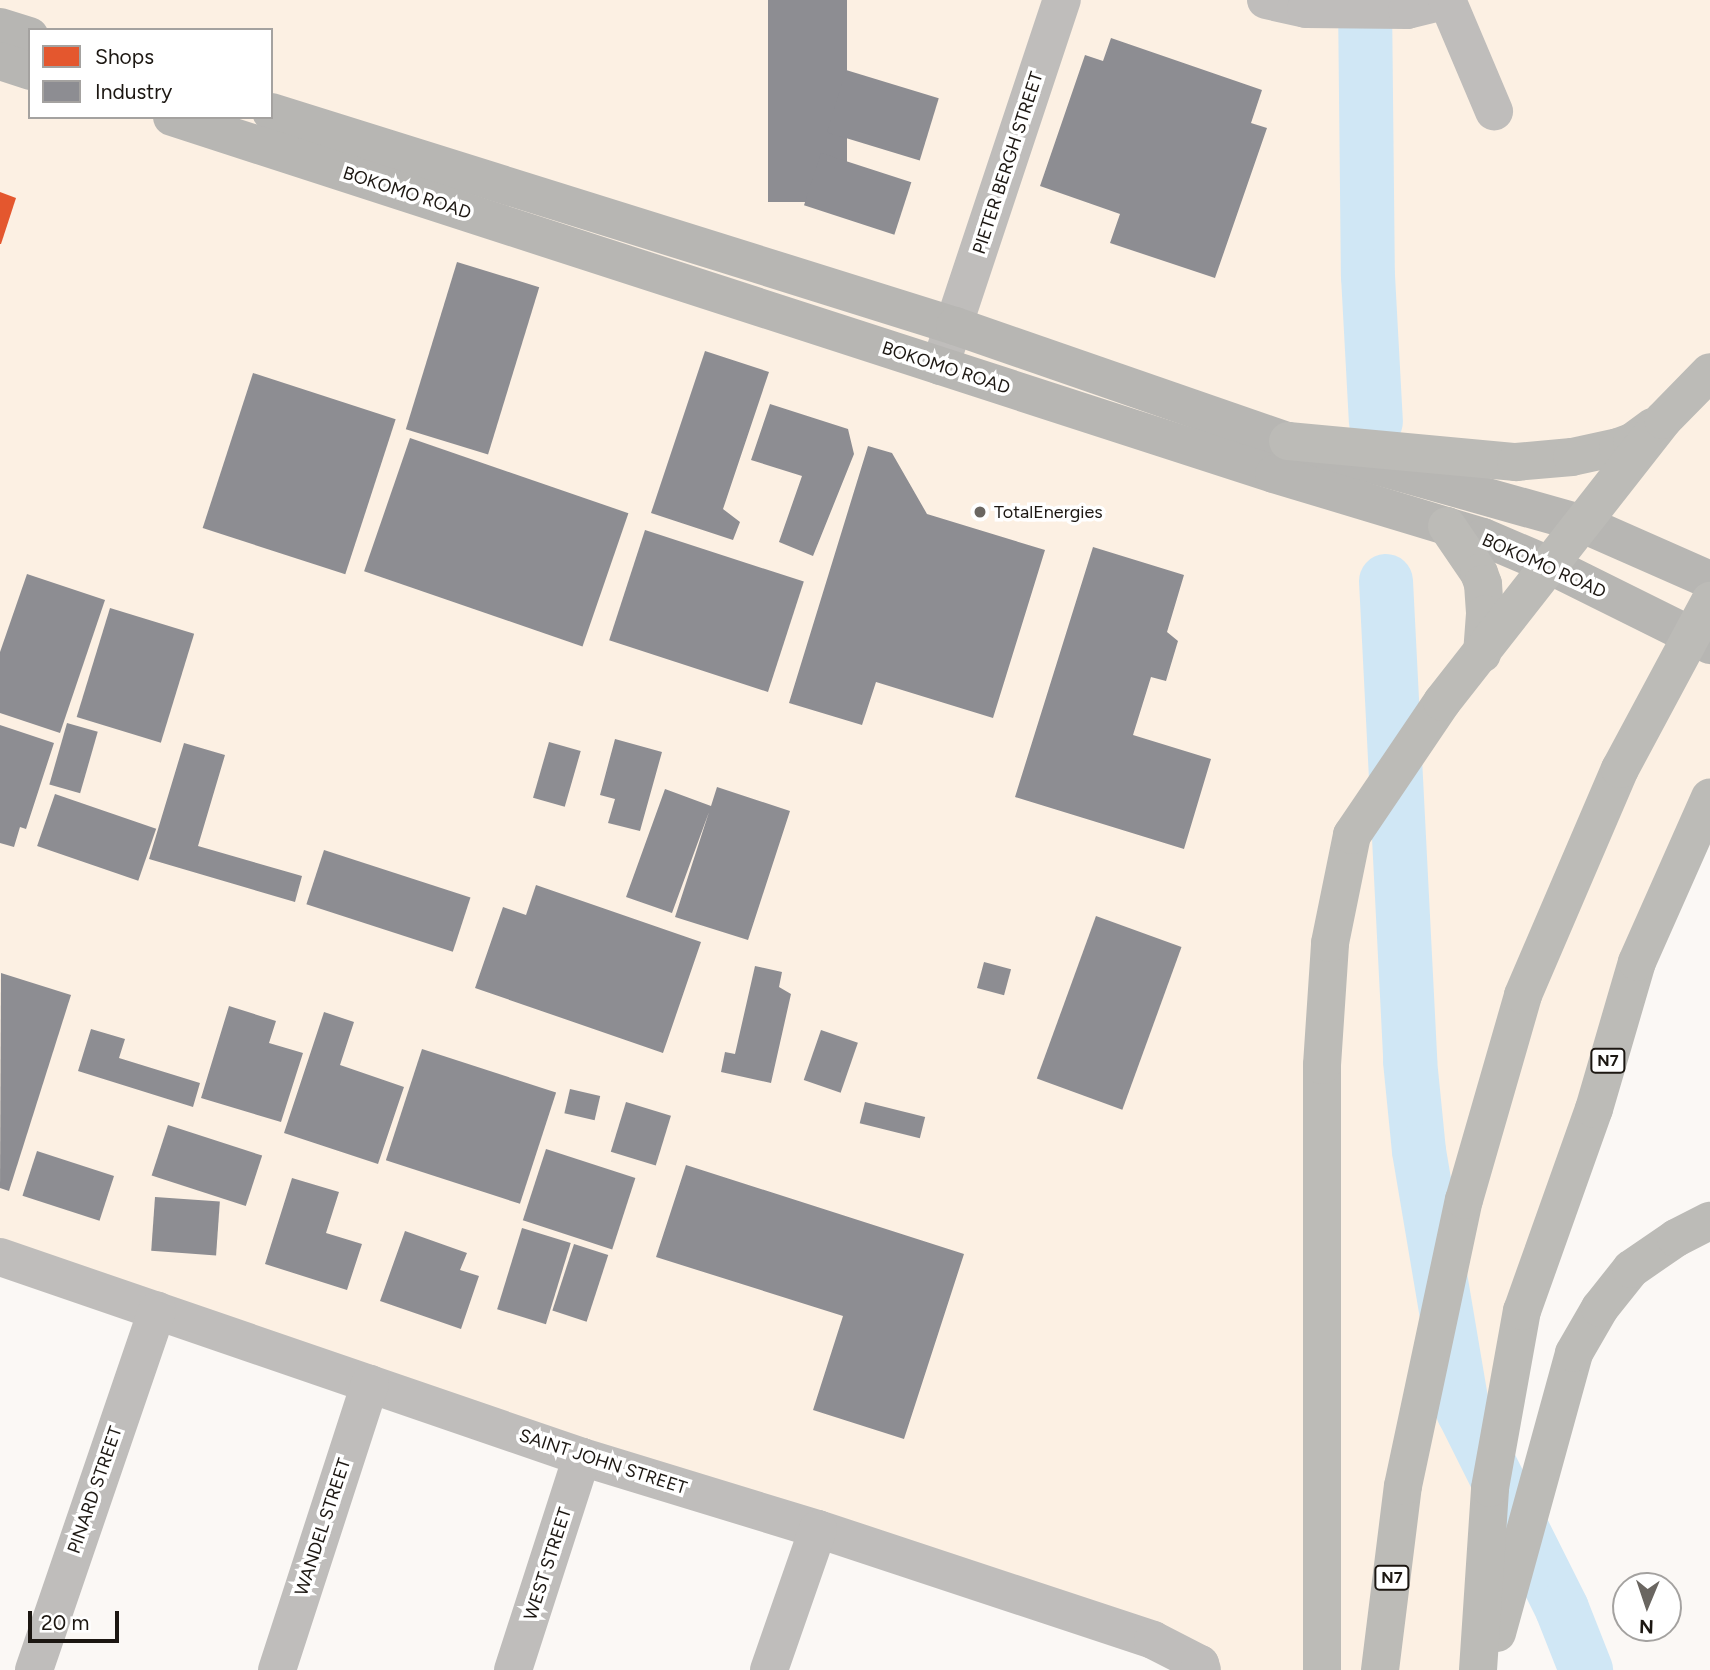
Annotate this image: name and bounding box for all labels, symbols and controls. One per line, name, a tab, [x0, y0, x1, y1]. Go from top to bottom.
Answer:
legend	[28, 28, 273, 119]
text: Shops	[95, 44, 154, 69]
street label: PIETER BERGH STREET	[968, 69, 1048, 257]
text: Industry	[95, 79, 172, 104]
street label: BOKOMO ROAD	[340, 162, 474, 224]
street label: BOKOMO ROAD	[879, 337, 1013, 399]
place label: TotalEnergies	[994, 501, 1103, 523]
marker: TotalEnergies	[972, 504, 988, 520]
street label: BOKOMO ROAD	[1479, 529, 1609, 603]
road number: N7	[1589, 1049, 1627, 1074]
street label: PINARD STREET	[63, 1424, 127, 1556]
street label: SAINT JOHN STREET	[516, 1425, 690, 1499]
street label: WANDEL STREET	[291, 1456, 355, 1598]
street label: WEST STREET	[520, 1505, 576, 1623]
road number: N7	[1373, 1566, 1411, 1590]
north arrow	[1612, 1572, 1682, 1642]
scale bar	[32, 1596, 122, 1640]
text: 20 m	[41, 1610, 89, 1635]
text: N	[1639, 1615, 1654, 1638]

